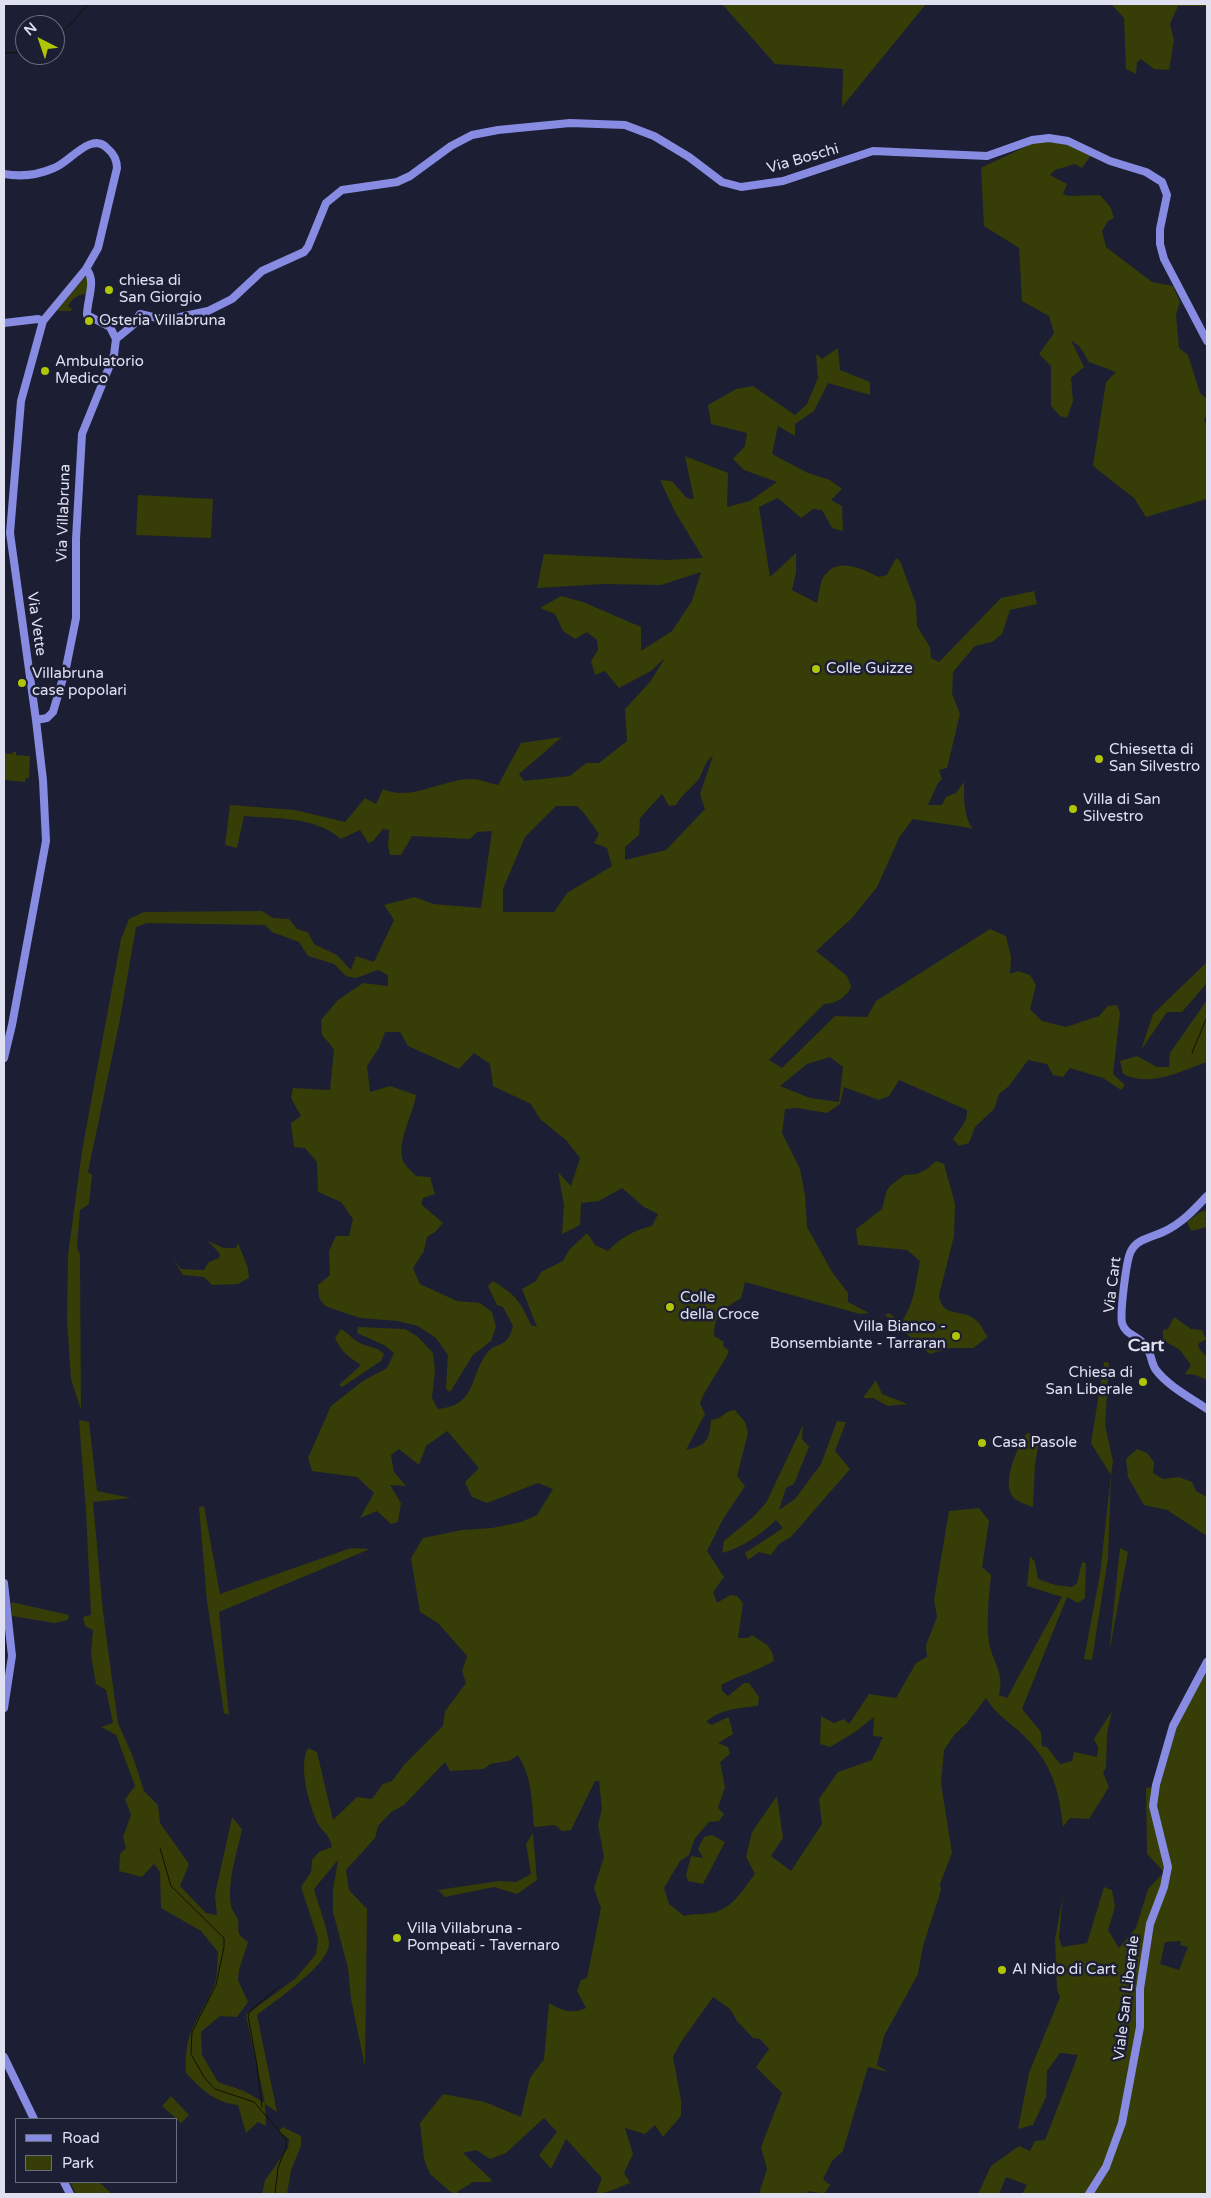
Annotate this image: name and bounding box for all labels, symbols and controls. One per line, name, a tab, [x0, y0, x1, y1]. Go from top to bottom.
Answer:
north arrow	[15, 15, 65, 65]
text: N	[21, 19, 40, 39]
street label: Via Boschi	[765, 140, 841, 178]
place label: chiesa di San Giorgio	[119, 272, 202, 307]
marker: chiesa di San Giorgio	[103, 284, 115, 296]
place label: Osteria Villabruna	[99, 312, 226, 330]
marker: Osteria Villabruna	[83, 315, 95, 327]
place label: Ambulatorio Medico	[55, 353, 144, 388]
marker: Ambulatorio Medico	[39, 365, 51, 377]
street label: Via Villabruna	[53, 464, 75, 562]
street label: Via Vette	[23, 591, 49, 657]
place label: Colle Guizze	[826, 660, 913, 678]
marker: Colle Guizze	[810, 663, 822, 675]
place label: Villabruna case popolari	[32, 665, 127, 700]
marker: Villabruna case popolari	[16, 677, 28, 689]
place label: Chiesetta di San Silvestro	[1109, 741, 1200, 776]
marker: Chiesetta di San Silvestro	[1093, 753, 1105, 765]
place label: Villa di San Silvestro	[1083, 791, 1161, 826]
marker: Villa di San Silvestro	[1067, 803, 1079, 815]
street label: Via Cart	[1101, 1256, 1125, 1314]
place label: Colle della Croce	[680, 1289, 759, 1324]
marker: Colle della Croce	[664, 1301, 676, 1313]
place label: Villa Bianco - Bonsembiante - Tarraran	[770, 1318, 946, 1353]
marker: Villa Bianco - Bonsembiante - Tarraran	[950, 1330, 962, 1342]
district label: Cart	[1128, 1335, 1164, 1357]
place label: Chiesa di San Liberale	[1046, 1364, 1133, 1399]
marker: Chiesa di San Liberale	[1137, 1376, 1149, 1388]
place label: Casa Pasole	[992, 1434, 1077, 1452]
marker: Casa Pasole	[976, 1437, 988, 1449]
place label: Villa Villabruna - Pompeati - Tavernaro	[407, 1920, 560, 1955]
marker: Villa Villabruna - Pompeati - Tavernaro	[391, 1932, 403, 1944]
street label: Viale San Liberale	[1110, 1934, 1144, 2062]
place label: Al Nido di Cart	[1012, 1961, 1116, 1979]
marker: Al Nido di Cart	[996, 1964, 1008, 1976]
legend	[15, 2118, 178, 2183]
text: Road	[62, 2129, 100, 2147]
text: Park	[62, 2154, 94, 2172]

